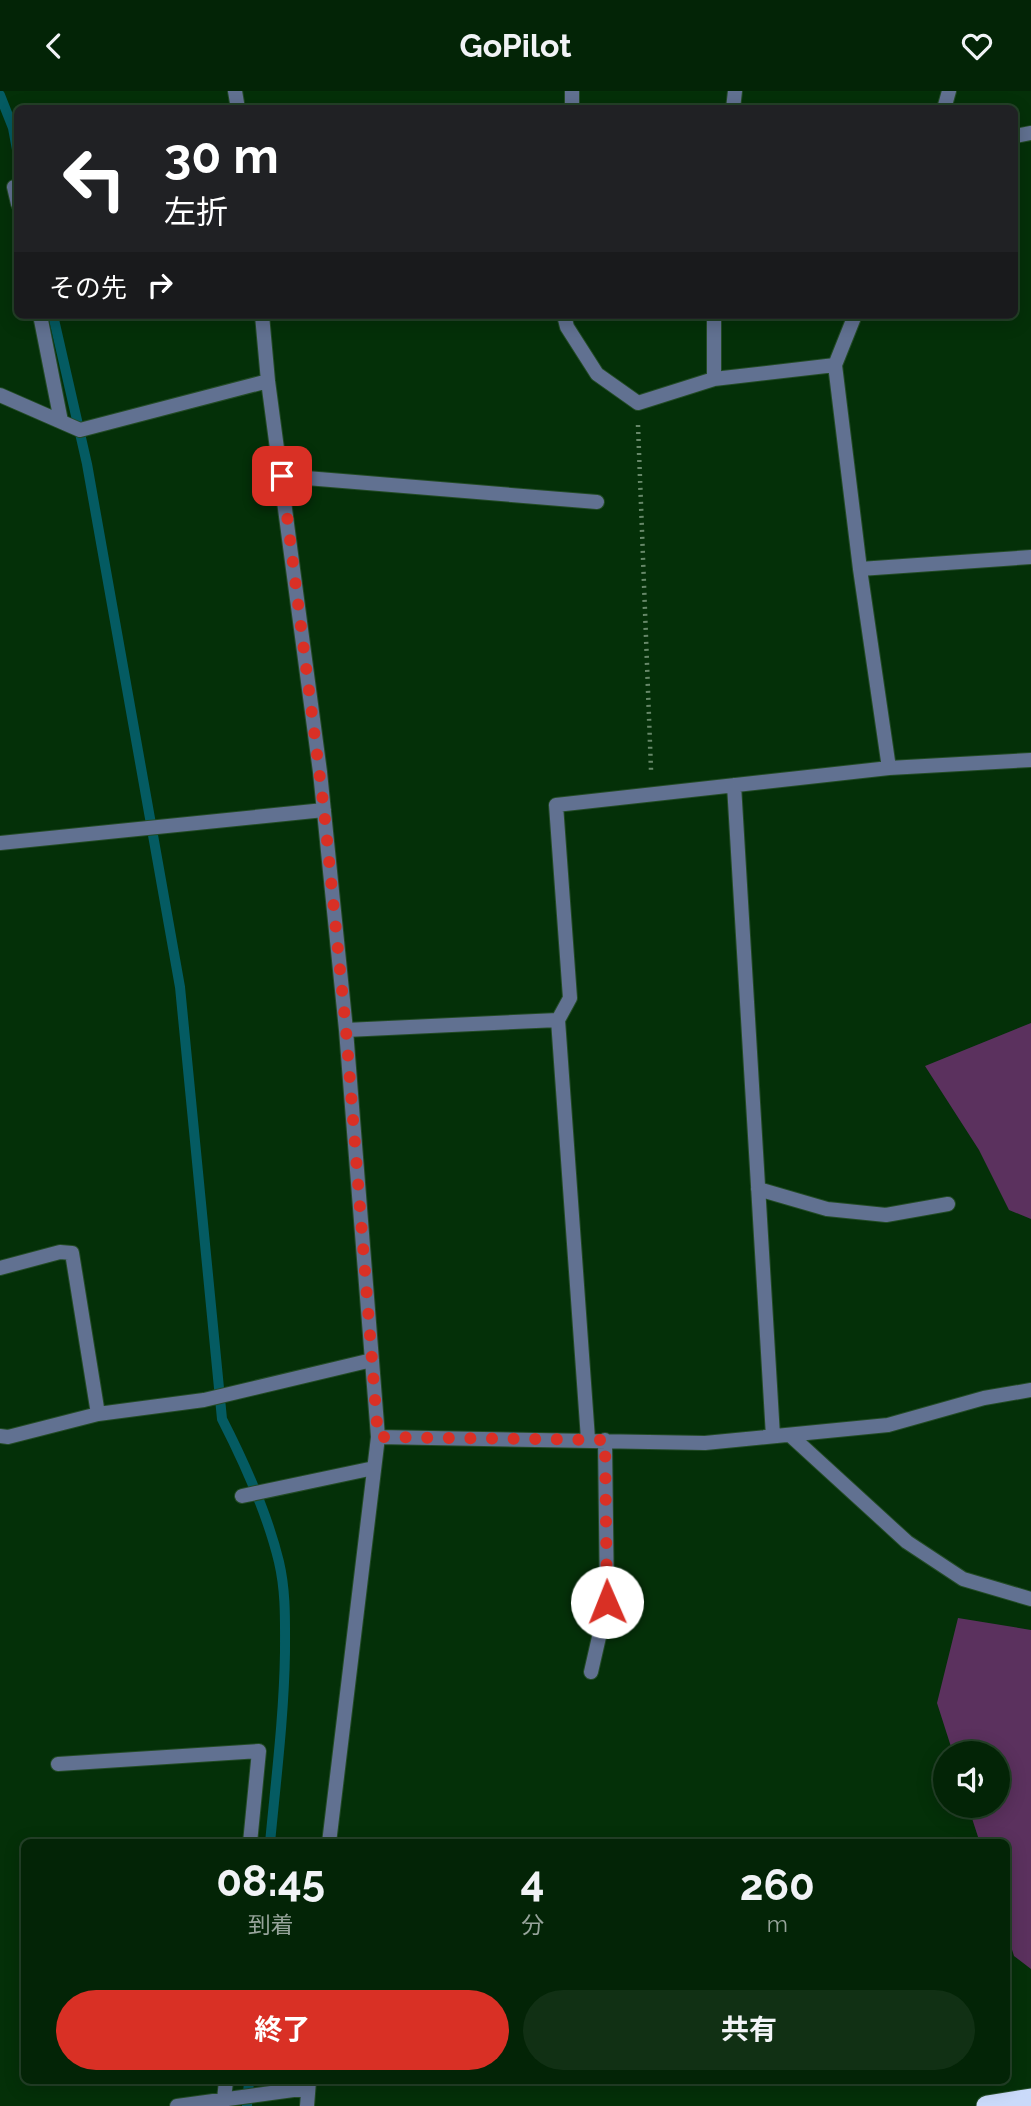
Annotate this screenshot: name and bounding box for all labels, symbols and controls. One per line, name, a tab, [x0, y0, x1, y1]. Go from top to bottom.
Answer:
icon: back	[35, 27, 73, 65]
text: GoPilot	[460, 27, 571, 64]
icon: heart	[958, 27, 996, 65]
text: 30 m	[164, 127, 279, 184]
icon: left	[49, 133, 140, 224]
text: 左折	[164, 193, 228, 230]
icon: right	[141, 266, 179, 304]
text: その先	[49, 273, 127, 303]
pin	[252, 446, 312, 506]
icon: arrive	[263, 457, 301, 495]
position arrow	[570, 1565, 644, 1639]
map controls	[933, 1741, 1010, 1818]
button: sound	[933, 1741, 1010, 1818]
text: 08:45	[216, 1857, 325, 1906]
text: 4	[520, 1857, 544, 1906]
text: 260	[740, 1861, 815, 1910]
text: m	[767, 1910, 788, 1937]
text: 到着	[248, 1911, 294, 1938]
text: 分	[521, 1911, 544, 1938]
button: 終了	[56, 1990, 509, 2070]
button: 共有	[523, 1990, 975, 2070]

